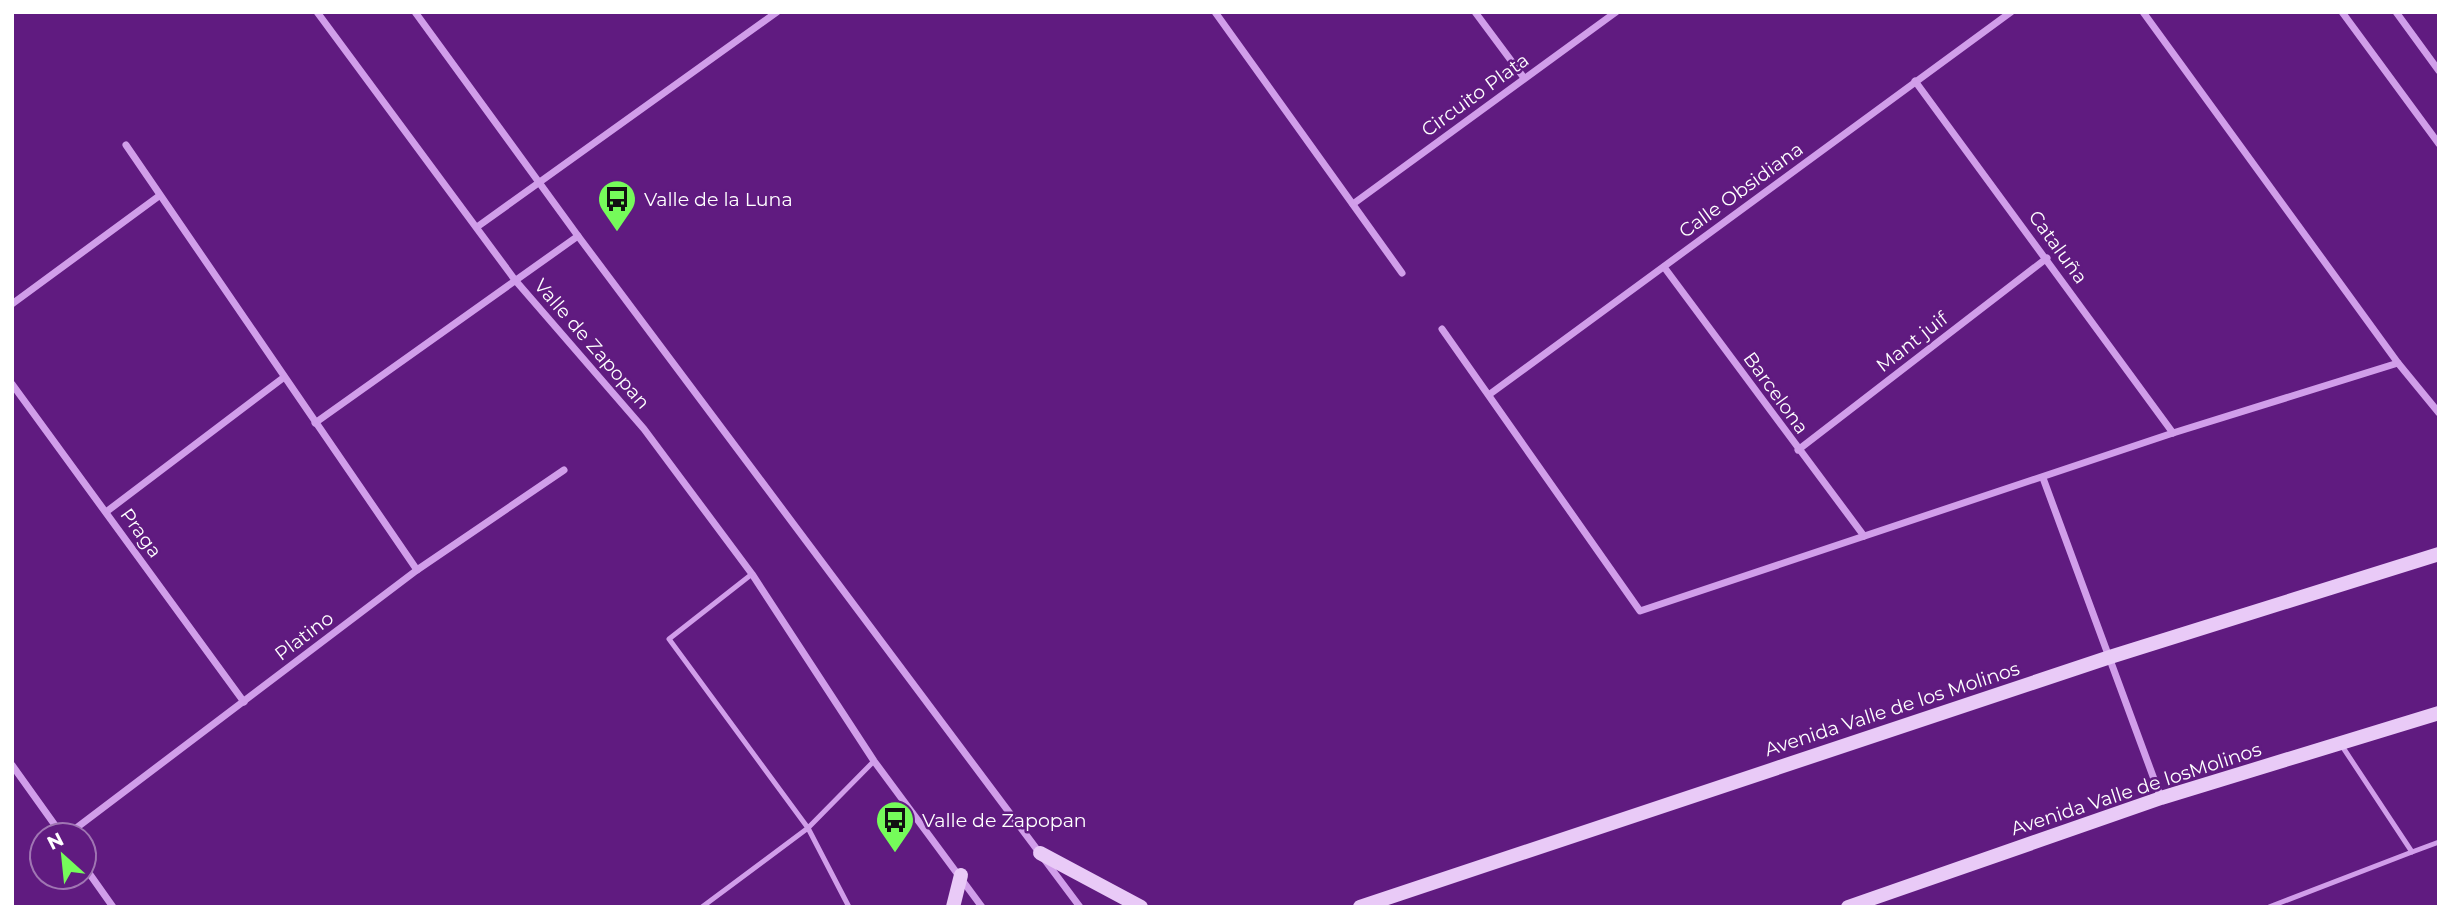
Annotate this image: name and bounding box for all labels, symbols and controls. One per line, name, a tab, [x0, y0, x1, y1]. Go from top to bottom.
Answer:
street label: Circuito Plata	[1417, 48, 1533, 142]
street label: Calle Obsidiana	[1674, 137, 1808, 243]
bus stop icon: Valle de la Luna	[596, 178, 638, 233]
place label: Valle de la Luna	[644, 188, 793, 211]
street label: Cataluña	[2024, 206, 2092, 288]
street label: Valle de Zapopan	[529, 274, 655, 414]
street label: Mant juif	[1872, 306, 1954, 377]
street label: Barcelona	[1738, 347, 1814, 439]
street label: Praga	[115, 504, 167, 562]
street label: Platino	[270, 606, 338, 666]
street label: Avenida Valle de los Molinos	[1762, 657, 2022, 761]
street label: Avenida Valle de losMolinos	[2008, 738, 2264, 840]
bus stop icon: Valle de Zapopan	[874, 799, 916, 854]
place label: Valle de Zapopan	[922, 809, 1087, 832]
north arrow	[28, 821, 98, 891]
text: N	[43, 828, 68, 855]

